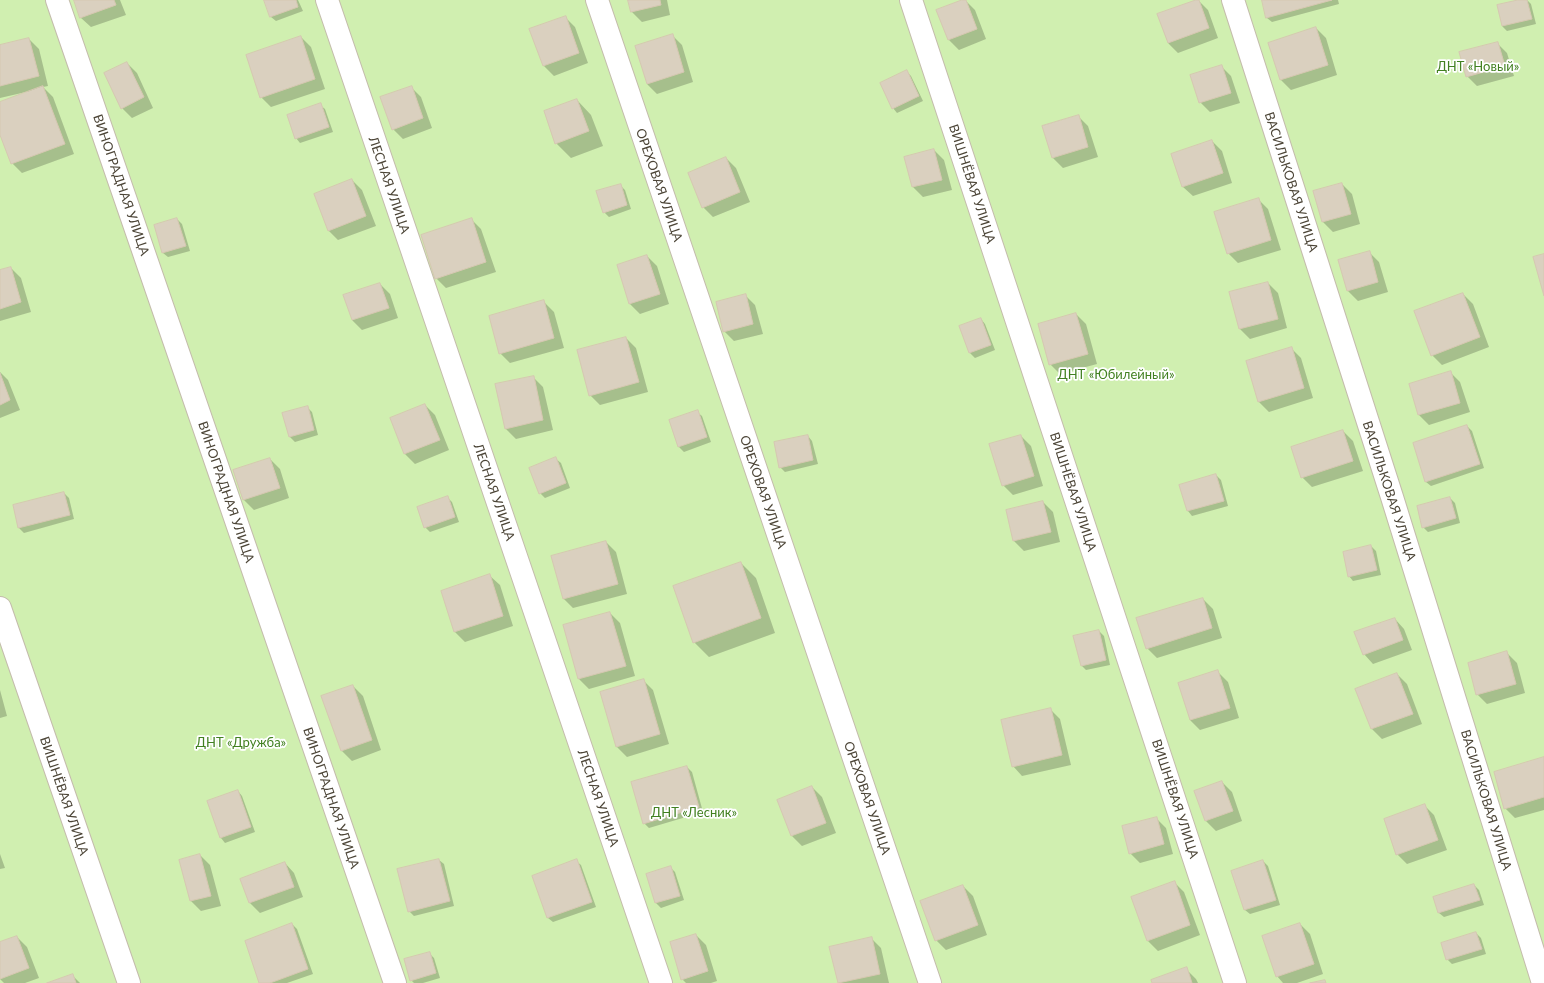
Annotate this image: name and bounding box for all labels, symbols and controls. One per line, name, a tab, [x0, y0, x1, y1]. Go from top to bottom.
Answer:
park label: ДНТ «Новый»	[1437, 59, 1519, 75]
street label: ВАСИЛЬКОВАЯ УЛИЦА	[1261, 110, 1321, 254]
street label: ВИНОГРАДНАЯ УЛИЦА	[89, 112, 153, 258]
street label: ВИШНЁВАЯ УЛИЦА	[945, 122, 999, 246]
street label: ОРЕХОВАЯ УЛИЦА	[632, 126, 686, 244]
street label: ЛЕСНАЯ УЛИЦА	[365, 134, 413, 236]
park label: ДНТ «Юбилейный»	[1057, 367, 1175, 383]
street label: ВИНОГРАДНАЯ УЛИЦА	[194, 419, 258, 565]
street label: ВАСИЛЬКОВАЯ УЛИЦА	[1359, 419, 1419, 563]
street label: ВИШНЁВАЯ УЛИЦА	[1046, 430, 1100, 554]
street label: ОРЕХОВАЯ УЛИЦА	[736, 433, 790, 551]
street label: ЛЕСНАЯ УЛИЦА	[470, 441, 518, 543]
street label: ВИНОГРАДНАЯ УЛИЦА	[299, 725, 363, 871]
street label: ВАСИЛЬКОВАЯ УЛИЦА	[1457, 728, 1515, 872]
street label: ВИШНЁВАЯ УЛИЦА	[36, 735, 92, 857]
park label: ДНТ «Дружба»	[196, 735, 286, 751]
street label: ВИШНЁВАЯ УЛИЦА	[1148, 737, 1202, 861]
street label: ОРЕХОВАЯ УЛИЦА	[840, 739, 894, 857]
street label: ЛЕСНАЯ УЛИЦА	[574, 747, 622, 849]
park label: ДНТ «Лесник»	[651, 805, 737, 821]

